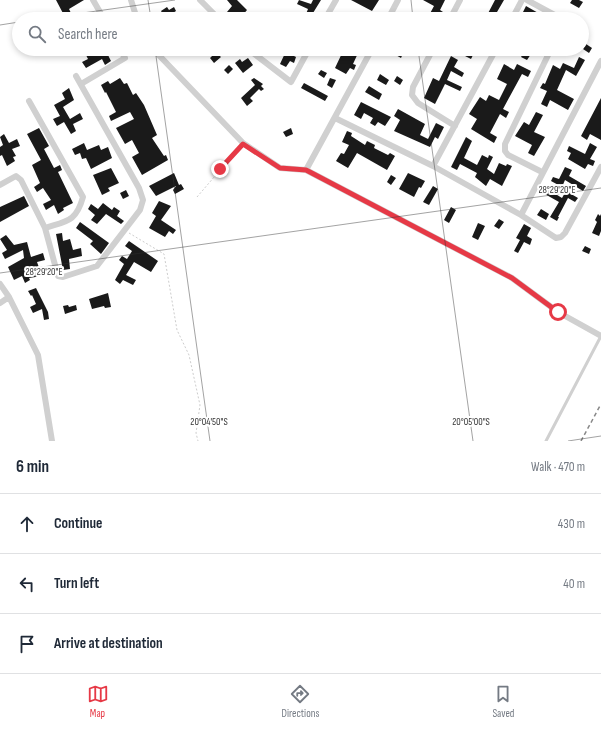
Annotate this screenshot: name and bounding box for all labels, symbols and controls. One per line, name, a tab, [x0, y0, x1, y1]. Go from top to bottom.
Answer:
search box	[12, 12, 589, 56]
icon: search	[26, 23, 48, 45]
text: Search here	[58, 25, 118, 44]
route end	[211, 160, 229, 178]
text: 28°29'20"E	[538, 184, 576, 196]
text: 28°29'20"E	[25, 266, 63, 278]
route start	[549, 303, 567, 321]
text: 20°04'50"S	[190, 416, 228, 428]
text: 20°05'00"S	[452, 416, 490, 428]
text: 6 min	[16, 457, 49, 477]
text: Walk · 470 m	[531, 459, 585, 475]
icon: ahead	[16, 513, 38, 535]
text: Continue	[54, 514, 103, 533]
text: 430 m	[558, 516, 585, 532]
icon: left	[16, 573, 38, 595]
text: Turn left	[54, 574, 99, 593]
text: 40 m	[563, 576, 585, 592]
icon: arrive	[16, 633, 38, 655]
text: Arrive at destination	[54, 634, 163, 653]
tab: Map	[87, 683, 109, 720]
tab: Directions	[282, 683, 319, 720]
tab: Saved	[492, 683, 514, 720]

